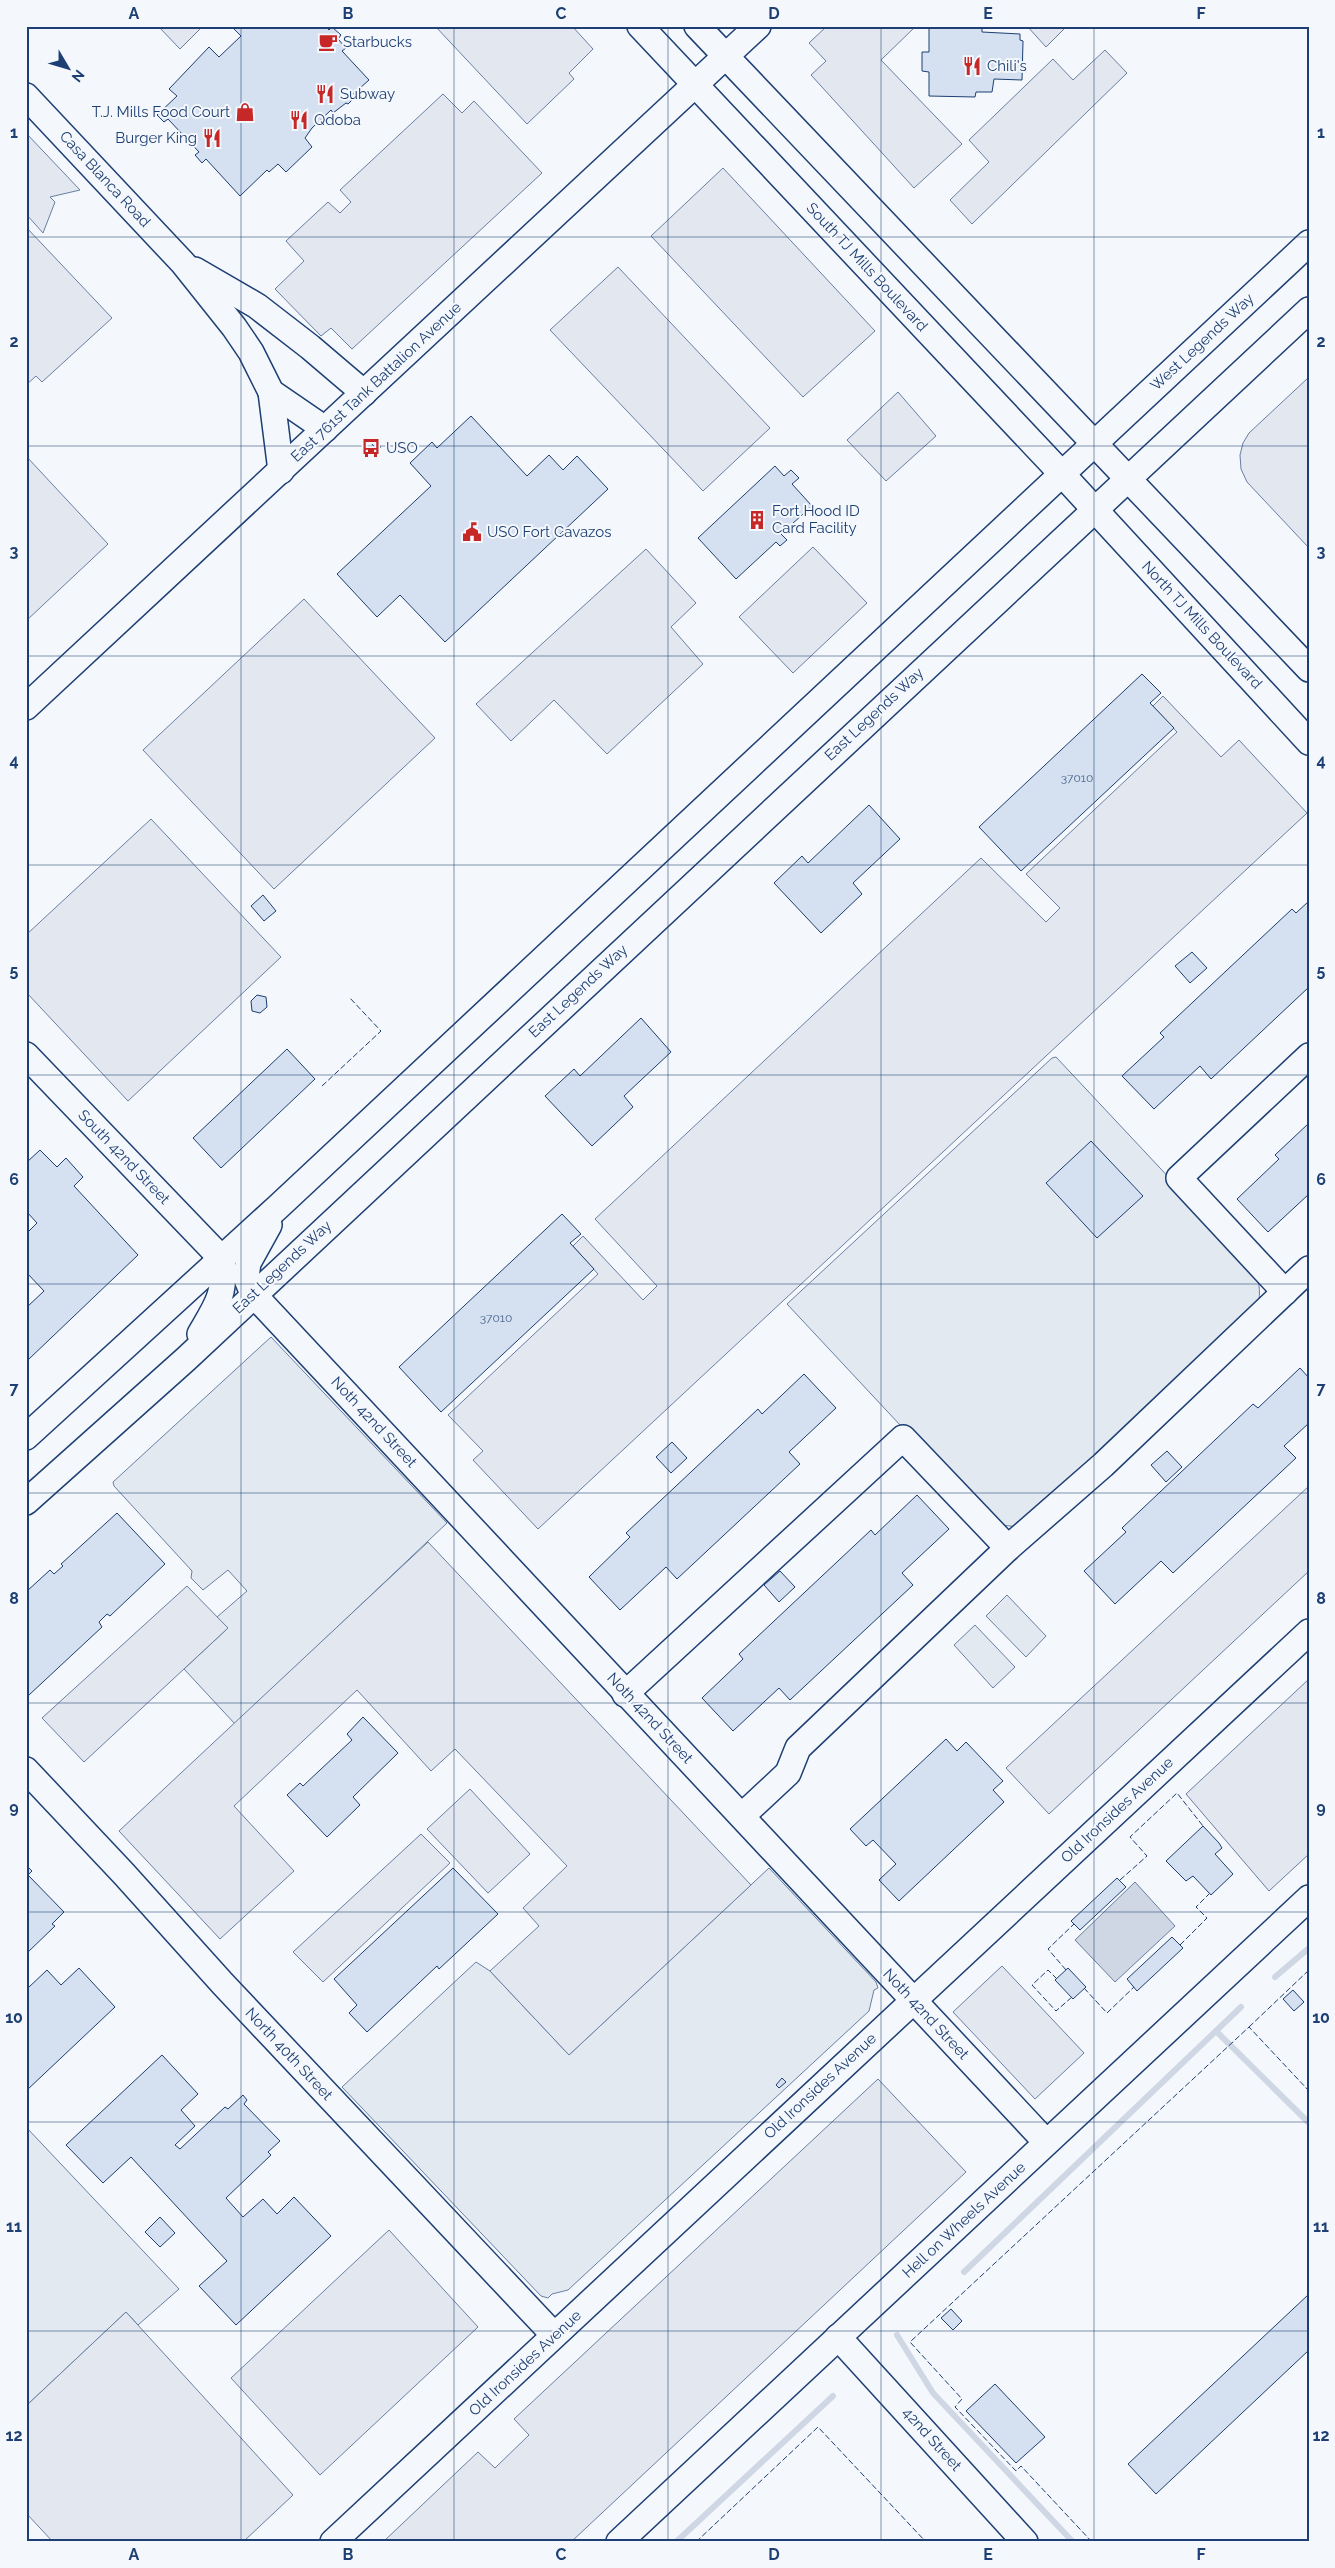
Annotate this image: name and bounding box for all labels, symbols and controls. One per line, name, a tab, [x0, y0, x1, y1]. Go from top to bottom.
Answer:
text: A	[129, 4, 140, 23]
text: B	[343, 4, 354, 23]
text: C	[556, 4, 567, 23]
text: D	[768, 4, 780, 23]
text: E	[983, 4, 993, 23]
text: F	[1196, 4, 1206, 23]
cafe icon: Starbucks	[317, 31, 339, 53]
place label: Starbucks	[343, 33, 412, 51]
north arrow	[42, 42, 92, 92]
restaurant icon: Chili's	[961, 55, 983, 77]
place label: Chili's	[987, 57, 1027, 75]
text: N	[69, 67, 88, 85]
restaurant icon: Subway	[314, 83, 336, 105]
place label: Subway	[340, 85, 395, 103]
shop icon: T.J. Mills Food Court	[234, 101, 256, 123]
place label: T.J. Mills Food Court	[92, 103, 230, 121]
restaurant icon: Qdoba	[288, 109, 310, 131]
place label: Qdoba	[314, 111, 361, 129]
text: 1	[10, 123, 18, 142]
text: 1	[1317, 123, 1325, 142]
street label: Casa Blanca Road	[56, 127, 154, 231]
restaurant icon: Burger King	[201, 127, 223, 149]
place label: Burger King	[115, 129, 197, 147]
street label: South TJ Mills Boulevard	[803, 199, 931, 335]
street label: West Legends Way	[1147, 290, 1257, 394]
street label: East 761st Tank Battalion Avenue	[287, 298, 465, 466]
text: 2	[9, 332, 19, 351]
text: 2	[1316, 332, 1326, 351]
bus stop icon: USO	[360, 437, 382, 459]
place label: USO	[386, 439, 418, 457]
place label: Fort Hood ID Card Facility	[772, 502, 860, 537]
building icon: Fort Hood ID Card Facility	[746, 509, 768, 531]
public building icon: USO Fort Cavazos	[461, 521, 483, 543]
place label: USO Fort Cavazos	[487, 523, 612, 541]
text: 3	[10, 542, 19, 561]
text: 3	[1317, 542, 1326, 561]
street label: North TJ Mills Boulevard	[1138, 557, 1266, 693]
street label: East Legends Way	[821, 664, 927, 764]
text: 4	[9, 751, 19, 770]
text: 4	[1316, 751, 1326, 770]
house number: 37010	[1061, 771, 1093, 785]
street label: East Legends Way	[525, 941, 631, 1041]
text: 5	[10, 961, 19, 980]
text: 5	[1317, 961, 1326, 980]
street label: South 42nd Street	[74, 1106, 174, 1208]
text: 6	[9, 1170, 19, 1189]
text: 6	[1316, 1170, 1326, 1189]
street label: East Legends Way	[229, 1217, 335, 1317]
house number: 37010	[480, 1311, 512, 1325]
street label: Noth 42nd Street	[327, 1373, 421, 1471]
text: 7	[10, 1379, 19, 1398]
text: 7	[1317, 1379, 1326, 1398]
text: 8	[9, 1589, 19, 1608]
text: 8	[1316, 1589, 1326, 1608]
street label: Noth 42nd Street	[603, 1669, 697, 1767]
street label: Old Ironsides Avenue	[1057, 1753, 1177, 1867]
text: 9	[9, 1798, 19, 1817]
text: 9	[1316, 1798, 1326, 1817]
street label: Noth 42nd Street	[879, 1965, 973, 2063]
street label: North 40th Street	[242, 2004, 336, 2104]
text: 10	[5, 2008, 23, 2027]
text: 10	[1312, 2008, 1330, 2027]
street label: Old Ironsides Avenue	[760, 2029, 880, 2143]
street label: Hell on Wheels Avenue	[899, 2158, 1029, 2282]
text: 11	[6, 2217, 22, 2236]
text: 11	[1313, 2217, 1329, 2236]
street label: Old Ironsides Avenue	[465, 2306, 585, 2420]
street label: 42nd Street	[899, 2403, 965, 2475]
text: 12	[6, 2426, 22, 2445]
text: 12	[1313, 2426, 1329, 2445]
text: A	[129, 2545, 140, 2564]
text: B	[343, 2545, 354, 2564]
text: C	[556, 2545, 567, 2564]
text: D	[768, 2545, 780, 2564]
text: E	[983, 2545, 993, 2564]
text: F	[1196, 2545, 1206, 2564]

